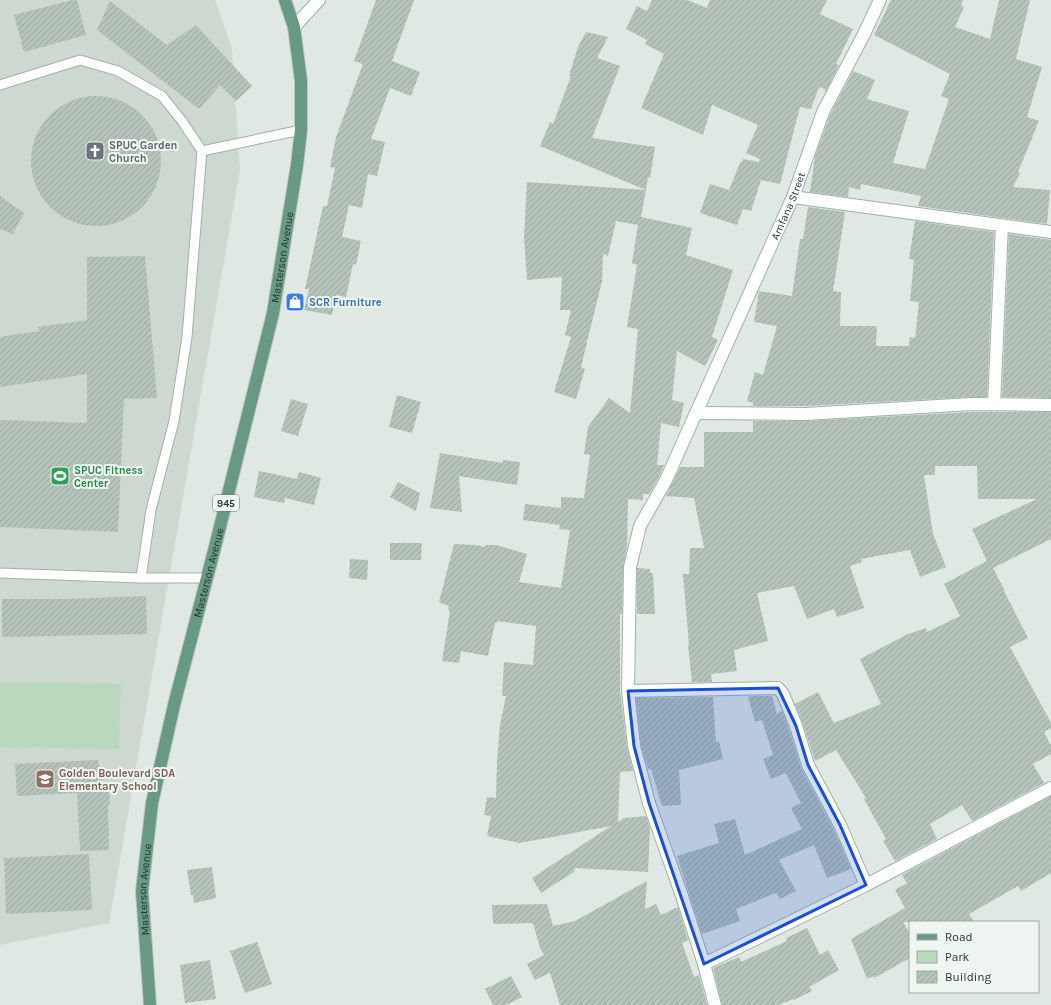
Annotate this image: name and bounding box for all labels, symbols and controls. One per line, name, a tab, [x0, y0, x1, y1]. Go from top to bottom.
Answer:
place label: SPUC Garden Church	[109, 139, 177, 165]
church icon: SPUC Garden Church	[84, 140, 106, 162]
street label: Amfana Street	[768, 171, 808, 242]
street label: Masterson Avenue	[269, 210, 296, 304]
shop icon: SCR Furniture	[284, 291, 306, 313]
place label: SCR Furniture	[309, 296, 382, 309]
place label: SPUC Fitness Center	[74, 464, 143, 490]
sports icon: SPUC Fitness Center	[49, 465, 71, 487]
road number: 945	[213, 495, 239, 511]
street label: Masterson Avenue	[191, 526, 227, 619]
place label: Golden Boulevard SDA Elementary School	[59, 767, 175, 793]
school or university icon: Golden Boulevard SDA Elementary School	[34, 768, 56, 790]
street label: Masterson Avenue	[136, 842, 154, 936]
legend	[909, 921, 1039, 993]
text: Road	[945, 930, 973, 944]
text: Park	[945, 950, 970, 964]
text: Building	[945, 970, 992, 984]

